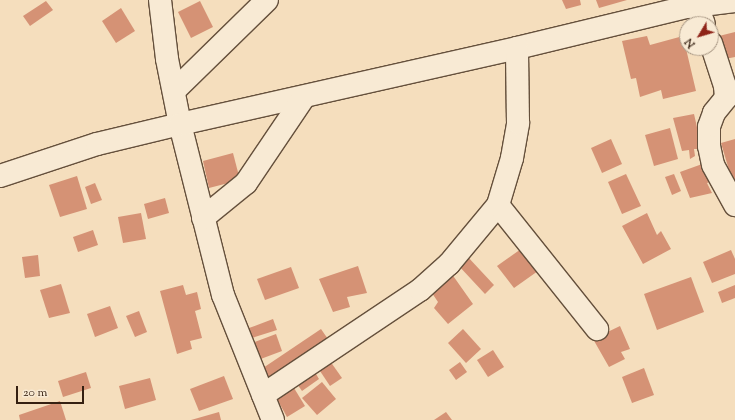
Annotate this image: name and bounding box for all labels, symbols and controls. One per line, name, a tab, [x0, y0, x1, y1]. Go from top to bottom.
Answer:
north arrow	[679, 16, 719, 56]
text: N	[681, 34, 699, 51]
scale bar	[18, 378, 86, 404]
text: 20 m	[23, 384, 47, 402]

